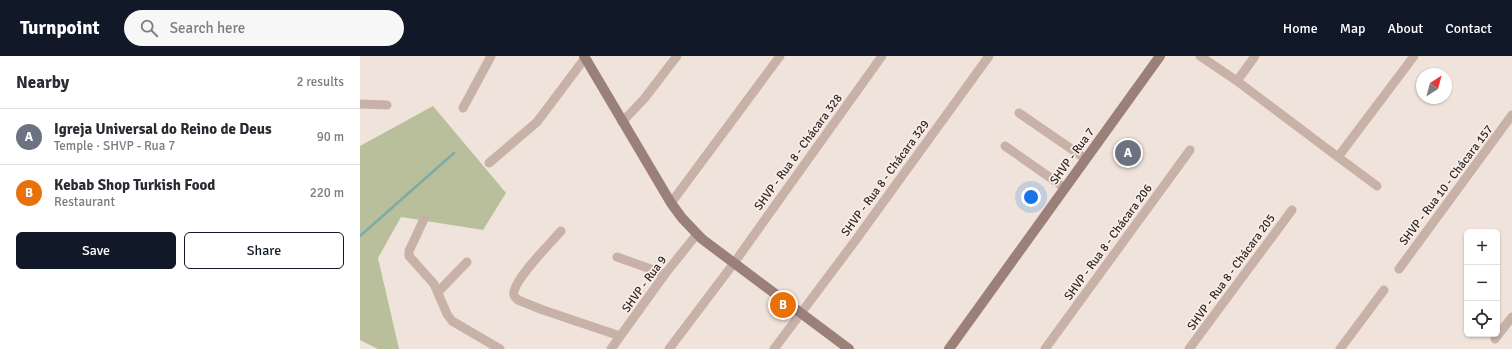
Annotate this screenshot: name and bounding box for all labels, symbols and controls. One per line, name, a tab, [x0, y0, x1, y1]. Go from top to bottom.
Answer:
search box	[124, 10, 404, 46]
text: Turnpoint	[20, 16, 100, 40]
icon: search	[138, 17, 160, 39]
text: Search here	[170, 19, 245, 37]
text: Home	[1283, 20, 1318, 37]
text: Map	[1340, 20, 1365, 37]
text: About	[1387, 20, 1423, 37]
text: Contact	[1445, 20, 1492, 37]
north arrow	[1416, 68, 1452, 104]
text: Nearby	[16, 72, 69, 93]
text: 2 results	[296, 74, 344, 90]
street label: SHVP - Rua 8 - Chácara 328	[751, 91, 846, 213]
street label: SHVP - Rua 8 - Chácara 329	[838, 117, 933, 239]
text: Igreja Universal do Reino de Deus	[54, 120, 272, 138]
street label: SHVP - Rua 10 - Chácara 157	[1396, 122, 1497, 248]
street label: SHVP - Rua 7	[1047, 125, 1098, 188]
text: A	[25, 129, 33, 145]
text: 90 m	[317, 129, 344, 145]
text: Temple · SHVP - Rua 7	[54, 138, 175, 154]
pin: A	[1115, 138, 1141, 168]
text: Kebab Shop Turkish Food	[54, 176, 215, 194]
street label: SHVP - Rua 8 - Chácara 206	[1061, 181, 1156, 303]
text: B	[25, 185, 33, 201]
text: 220 m	[310, 185, 344, 201]
your location	[1021, 187, 1041, 207]
text: Restaurant	[54, 194, 115, 210]
street label: SHVP - Rua 8 - Chácara 205	[1184, 211, 1279, 333]
map controls	[1464, 229, 1500, 337]
button: +	[1464, 229, 1500, 265]
button: Save	[16, 232, 176, 269]
button: Share	[184, 232, 344, 269]
street label: SHVP - Rua 9	[619, 253, 670, 316]
button: −	[1464, 265, 1500, 301]
pin: B	[770, 290, 796, 320]
button: locate	[1464, 301, 1500, 337]

